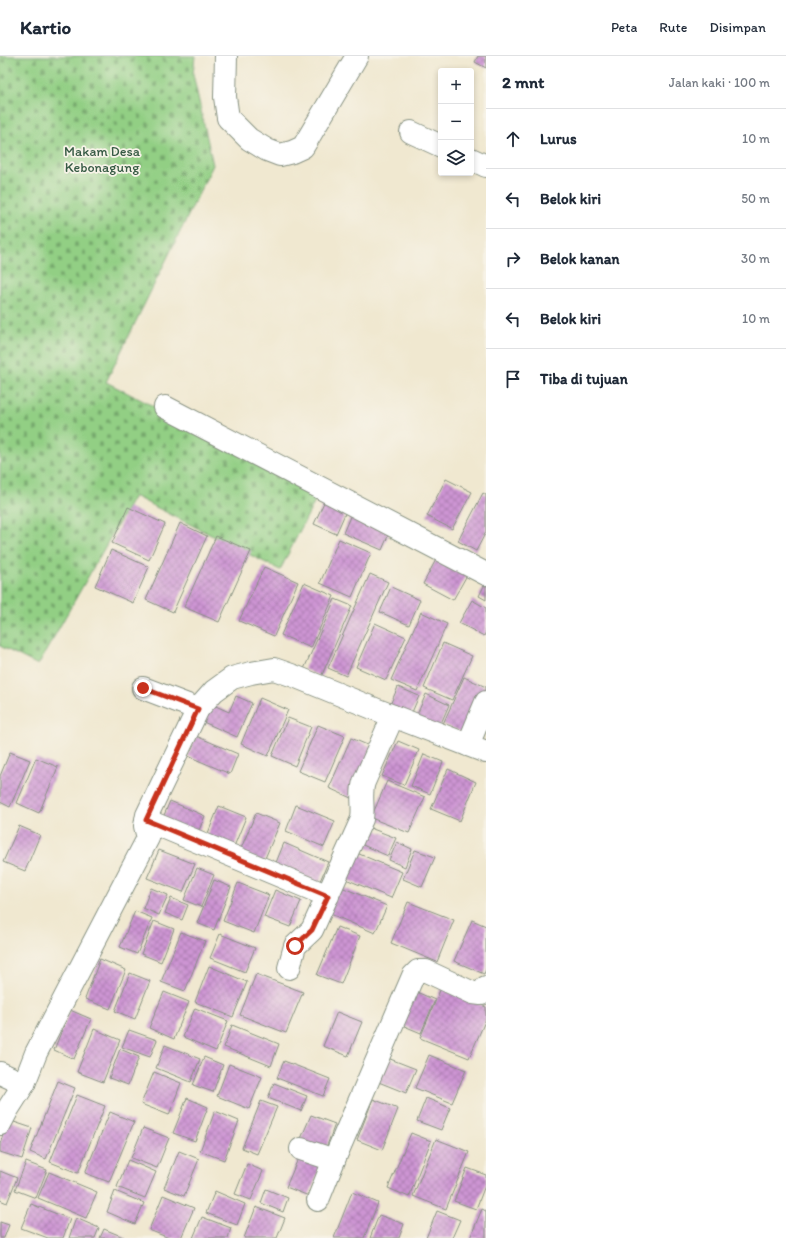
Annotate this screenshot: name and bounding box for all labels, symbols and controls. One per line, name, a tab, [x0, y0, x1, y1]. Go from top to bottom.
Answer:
text: Kartio	[20, 16, 71, 39]
text: Peta	[611, 19, 637, 36]
text: Rute	[659, 19, 687, 36]
text: Disimpan	[709, 19, 766, 36]
map controls	[438, 68, 474, 176]
button: +	[438, 68, 474, 104]
text: 2 mnt	[502, 72, 545, 92]
text: Jalan kaki · 100 m	[669, 75, 770, 90]
button: −	[438, 104, 474, 140]
icon: ahead	[502, 128, 524, 150]
text: Lurus	[540, 130, 577, 148]
text: 10 m	[742, 131, 770, 146]
button: layers	[438, 140, 474, 176]
park label: Makam Desa Kebonagung	[64, 143, 141, 176]
icon: left	[502, 188, 524, 210]
text: Belok kiri	[540, 190, 601, 208]
text: 50 m	[741, 191, 770, 206]
icon: right	[502, 248, 524, 270]
text: Belok kanan	[540, 250, 620, 268]
text: 30 m	[741, 251, 770, 266]
icon: left	[502, 308, 524, 330]
text: Belok kiri	[540, 310, 601, 328]
text: 10 m	[742, 311, 770, 326]
icon: arrive	[502, 368, 524, 390]
text: Tiba di tujuan	[540, 370, 628, 388]
route end	[134, 679, 152, 697]
route start	[286, 937, 304, 955]

